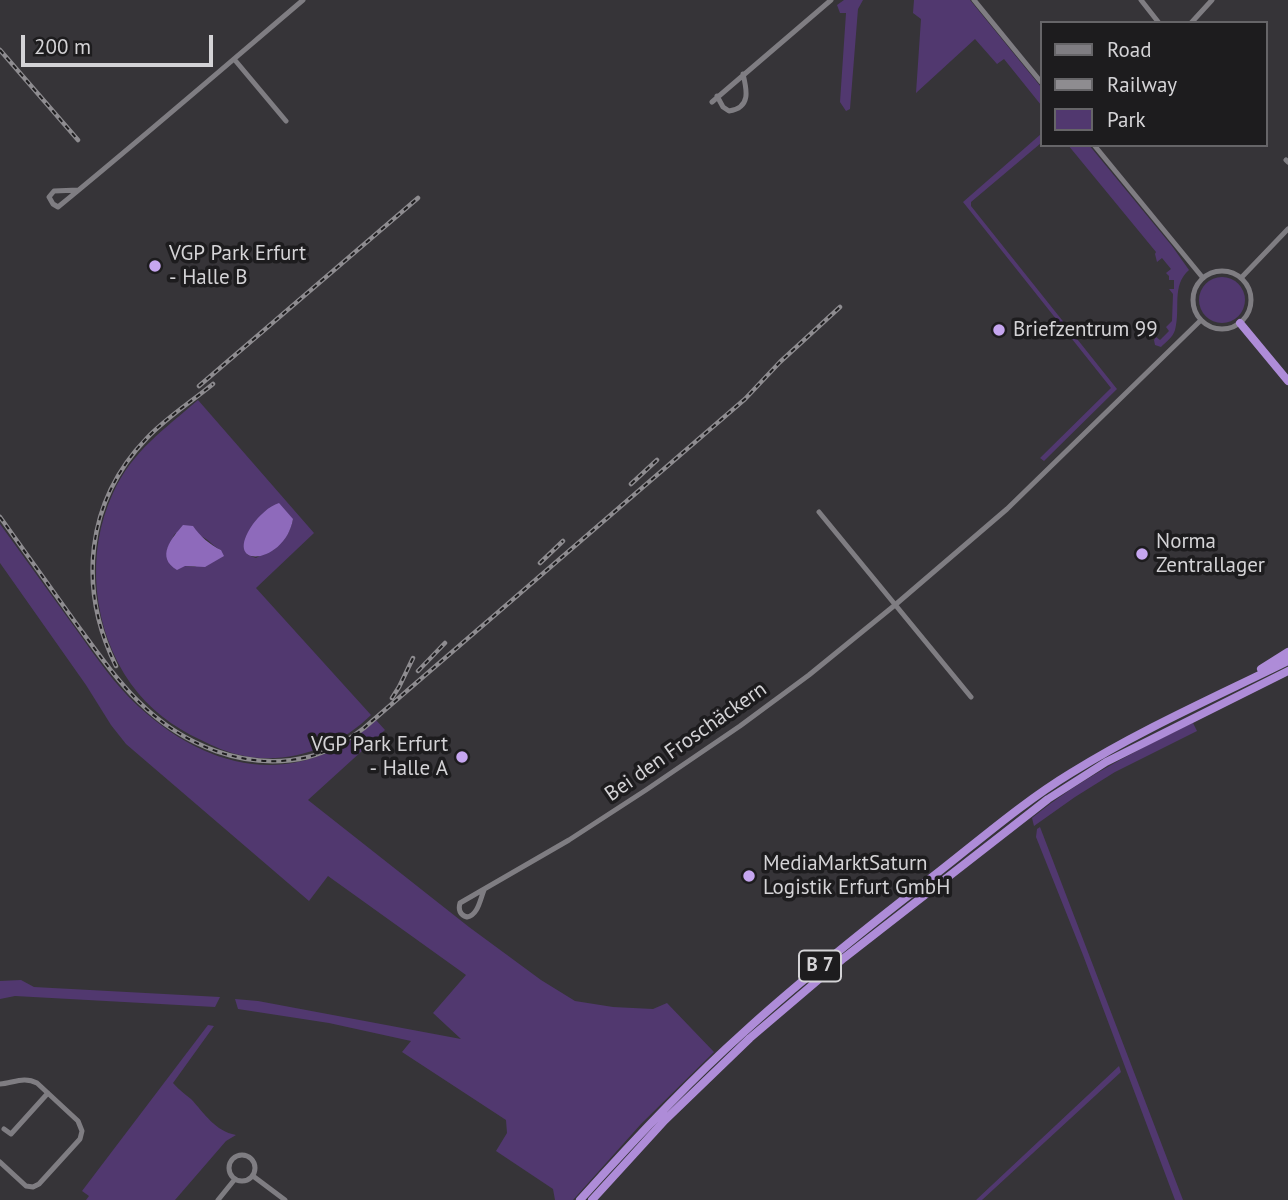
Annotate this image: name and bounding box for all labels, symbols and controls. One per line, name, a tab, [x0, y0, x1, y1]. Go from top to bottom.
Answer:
scale bar	[24, 21, 217, 65]
legend	[1040, 21, 1267, 147]
text: 200 m	[34, 33, 91, 60]
text: Road	[1107, 36, 1151, 63]
text: Railway	[1107, 71, 1177, 98]
text: Park	[1107, 106, 1146, 133]
place label: VGP Park Erfurt - Halle B	[169, 241, 306, 291]
marker: VGP Park Erfurt - Halle B	[147, 258, 163, 274]
place label: Briefzentrum 99	[1013, 317, 1158, 343]
marker: Briefzentrum 99	[991, 322, 1007, 338]
place label: Norma Zentrallager	[1156, 529, 1265, 579]
marker: Norma Zentrallager	[1134, 546, 1150, 562]
street label: Bei den Froschäckern	[600, 677, 772, 807]
place label: VGP Park Erfurt - Halle A	[311, 732, 448, 782]
marker: VGP Park Erfurt - Halle A	[454, 749, 470, 765]
place label: MediaMarktSaturn Logistik Erfurt GmbH	[763, 851, 950, 901]
marker: MediaMarktSaturn Logistik Erfurt GmbH	[741, 868, 757, 884]
road number: B 7	[799, 950, 841, 982]

